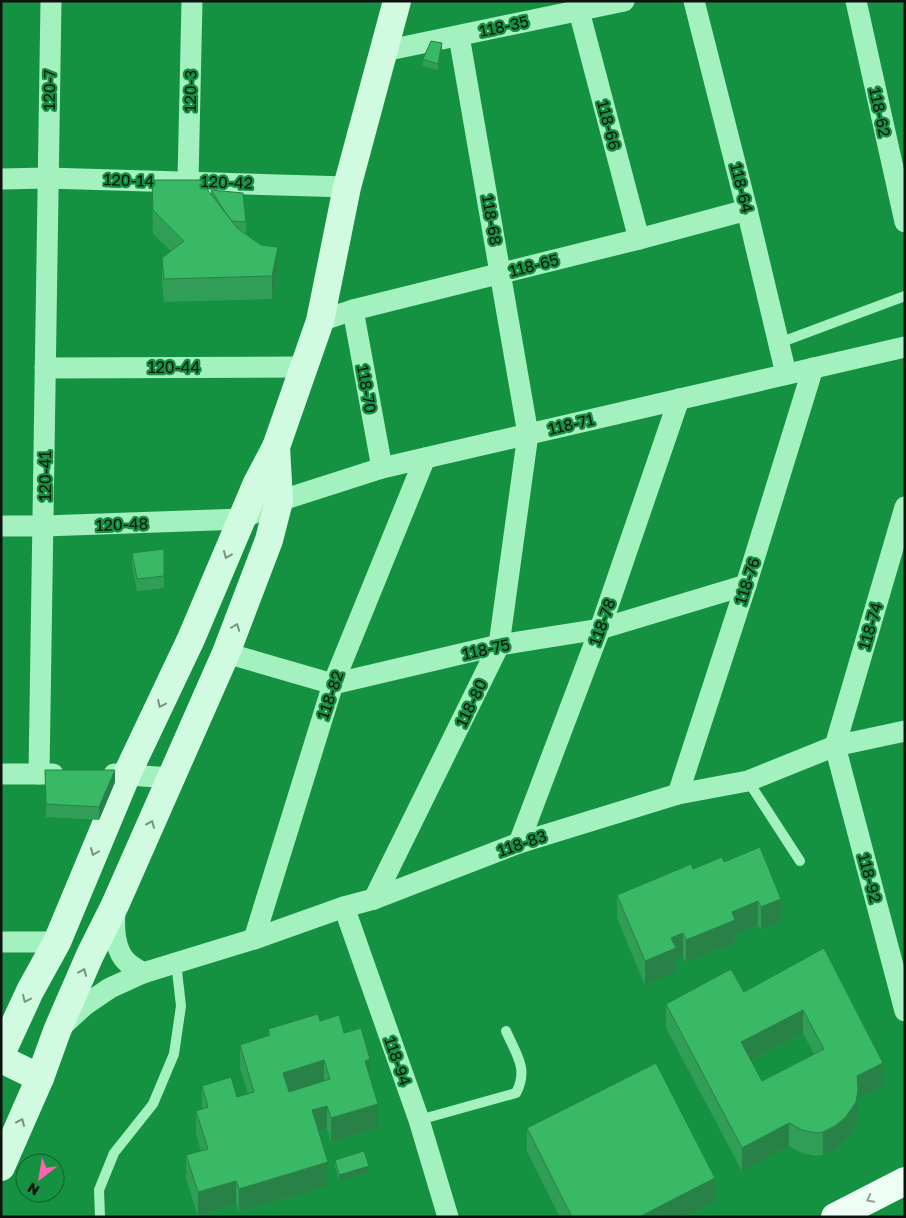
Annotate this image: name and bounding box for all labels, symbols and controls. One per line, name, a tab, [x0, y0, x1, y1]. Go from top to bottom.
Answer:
street label: 118-35	[477, 11, 531, 41]
street label: 120-7	[39, 70, 59, 110]
street label: 120-3	[180, 70, 200, 112]
street label: 118-62	[865, 85, 895, 139]
street label: 118-66	[593, 98, 625, 152]
street label: 118-64	[726, 161, 758, 215]
street label: 120-14	[103, 169, 155, 191]
street label: 120-42	[201, 171, 253, 193]
street label: 118-68	[478, 193, 506, 247]
street label: 118-65	[507, 249, 561, 281]
street label: 120-44	[148, 357, 200, 377]
street label: 118-70	[353, 363, 381, 415]
street label: 118-71	[546, 409, 596, 439]
street label: 120-41	[35, 450, 55, 501]
street label: 120-48	[95, 513, 149, 535]
one-way arrow	[222, 550, 233, 559]
street label: 118-76	[730, 555, 764, 607]
street label: 118-78	[584, 596, 620, 648]
street label: 118-74	[854, 600, 886, 652]
one-way arrow	[230, 623, 240, 632]
street label: 118-75	[460, 634, 512, 664]
street label: 118-82	[312, 668, 348, 722]
street label: 118-80	[451, 676, 491, 730]
one-way arrow	[156, 699, 167, 708]
one-way arrow	[144, 820, 155, 829]
street label: 118-83	[495, 825, 549, 861]
one-way arrow	[90, 847, 101, 856]
street label: 118-92	[854, 851, 886, 905]
one-way arrow	[76, 968, 87, 977]
one-way arrow	[22, 994, 33, 1003]
street label: 118-94	[380, 1034, 416, 1088]
one-way arrow	[14, 1118, 25, 1127]
north arrow	[15, 1153, 65, 1203]
text: N	[24, 1180, 42, 1200]
one-way arrow	[866, 1193, 875, 1203]

